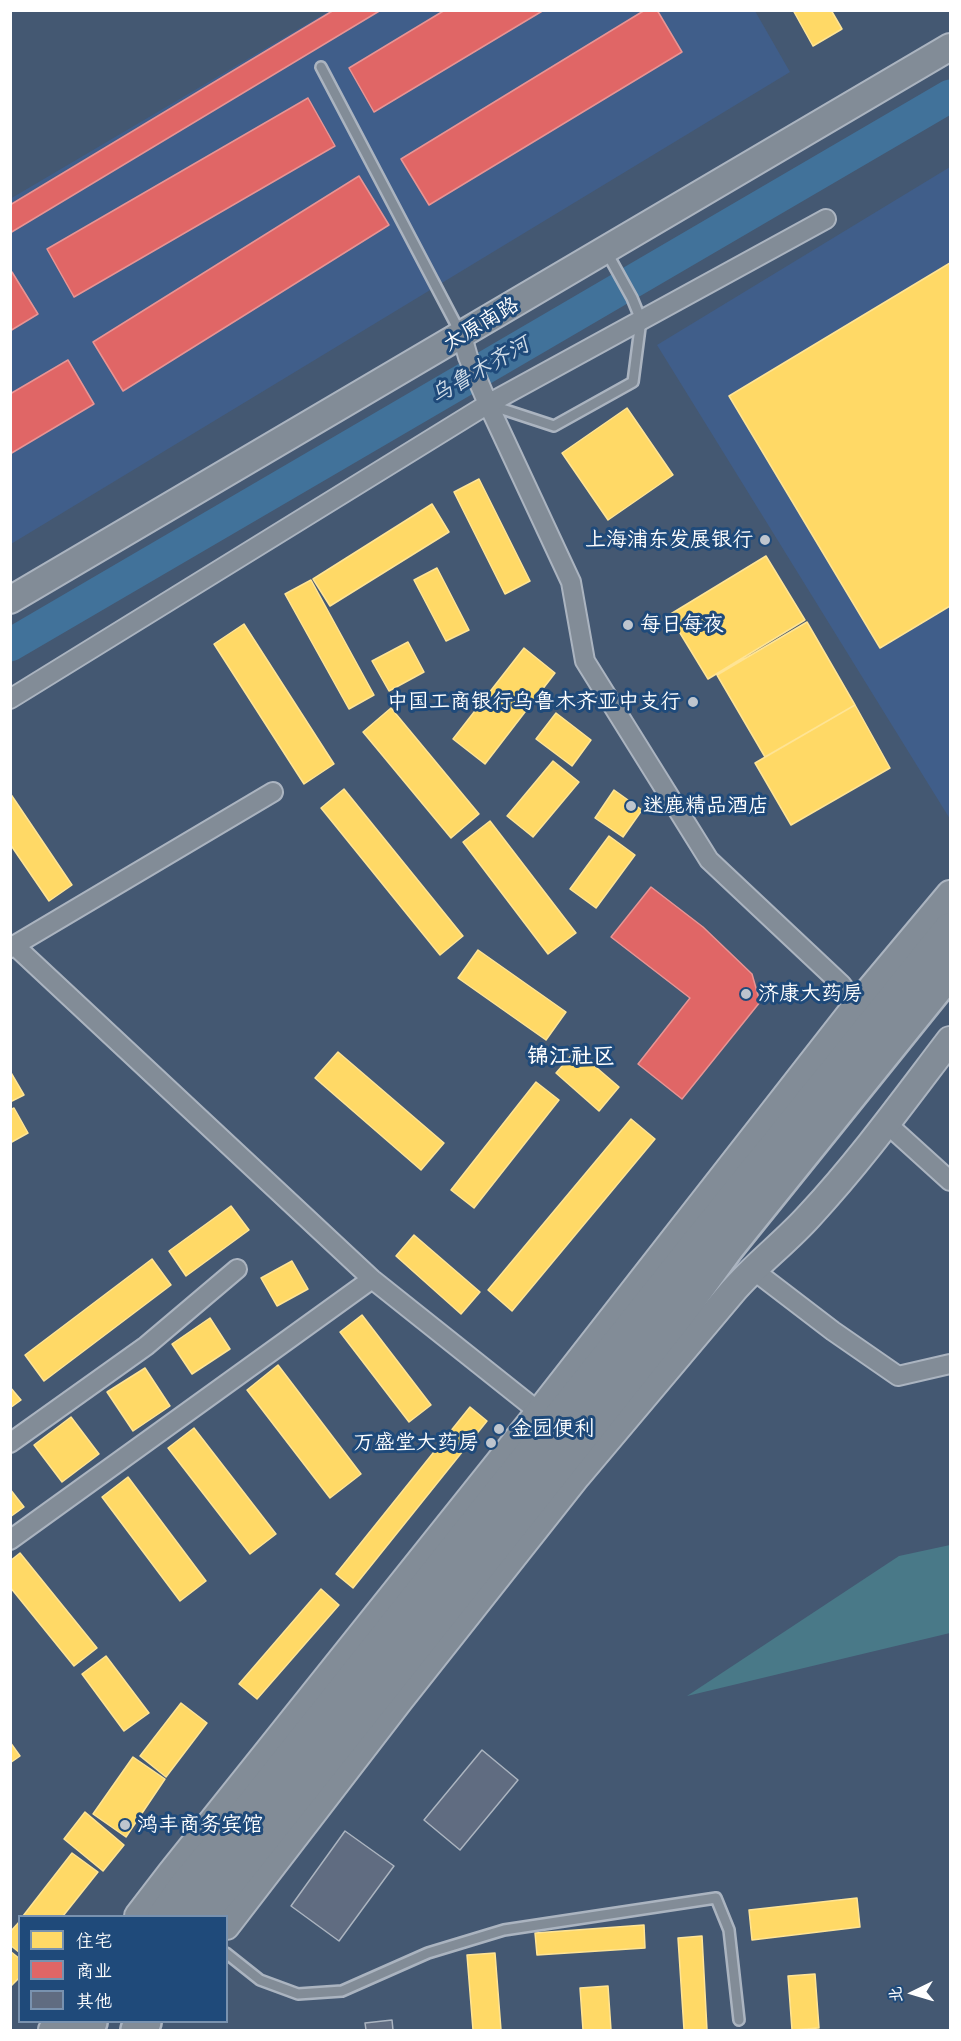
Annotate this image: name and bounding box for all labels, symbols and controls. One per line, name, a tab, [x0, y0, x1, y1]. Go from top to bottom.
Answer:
street label: 太原南路	[439, 292, 523, 356]
water label: 乌鲁木齐河	[426, 331, 534, 409]
place label: 上海浦东发展银行	[585, 527, 753, 553]
marker: 上海浦东发展银行	[758, 533, 772, 547]
place label: 每日每夜	[640, 612, 724, 638]
marker: 每日每夜	[621, 618, 635, 632]
place label: 中国工商银行乌鲁木齐亚中支行	[387, 689, 681, 715]
marker: 中国工商银行乌鲁木齐亚中支行	[686, 695, 700, 709]
place label: 迷鹿精品酒店	[643, 793, 769, 819]
marker: 迷鹿精品酒店	[624, 799, 638, 813]
place label: 济康大药房	[758, 981, 863, 1007]
marker: 济康大药房	[739, 987, 753, 1001]
district label: 锦江社区	[527, 1043, 615, 1069]
place label: 金园便利	[511, 1416, 595, 1442]
marker: 金园便利	[492, 1422, 506, 1436]
place label: 万盛堂大药房	[353, 1430, 479, 1456]
marker: 万盛堂大药房	[484, 1436, 498, 1450]
place label: 鸿丰商务宾馆	[137, 1812, 263, 1838]
marker: 鸿丰商务宾馆	[118, 1818, 132, 1832]
legend	[18, 1915, 228, 2023]
text: 住宅	[76, 1928, 112, 1952]
text: 商业	[76, 1958, 112, 1982]
north arrow	[883, 1963, 943, 2023]
text: 北	[883, 1986, 906, 2004]
text: 其他	[76, 1988, 112, 2012]

